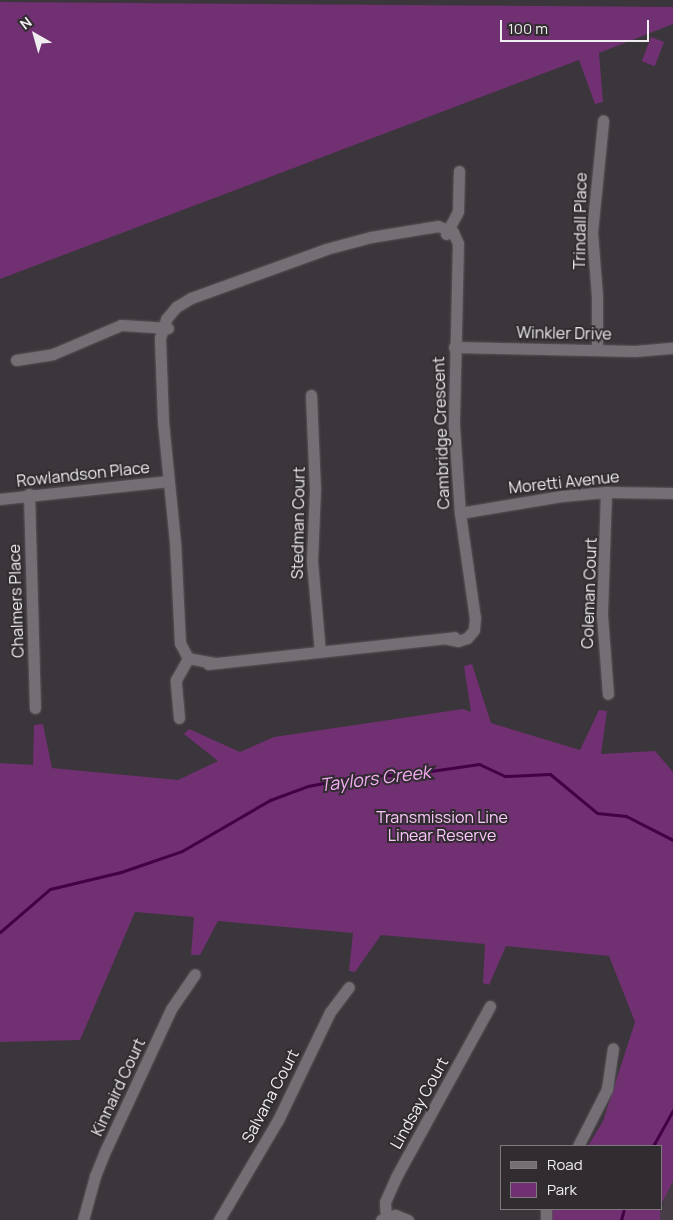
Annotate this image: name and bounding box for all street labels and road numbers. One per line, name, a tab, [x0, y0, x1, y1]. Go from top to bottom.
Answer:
street label: Trindall Place	[570, 172, 590, 270]
street label: Winkler Drive	[516, 323, 612, 343]
street label: Cambridge Crescent	[429, 356, 453, 510]
street label: Rowlandson Place	[15, 457, 151, 491]
street label: Stedman Court	[287, 467, 309, 579]
street label: Moretti Avenue	[508, 467, 620, 497]
street label: Coleman Court	[577, 537, 601, 649]
street label: Chalmers Place	[4, 544, 28, 658]
street label: Kinnaird Court	[87, 1035, 149, 1139]
street label: Salvana Court	[237, 1046, 303, 1146]
street label: Lindsay Court	[386, 1054, 452, 1152]

